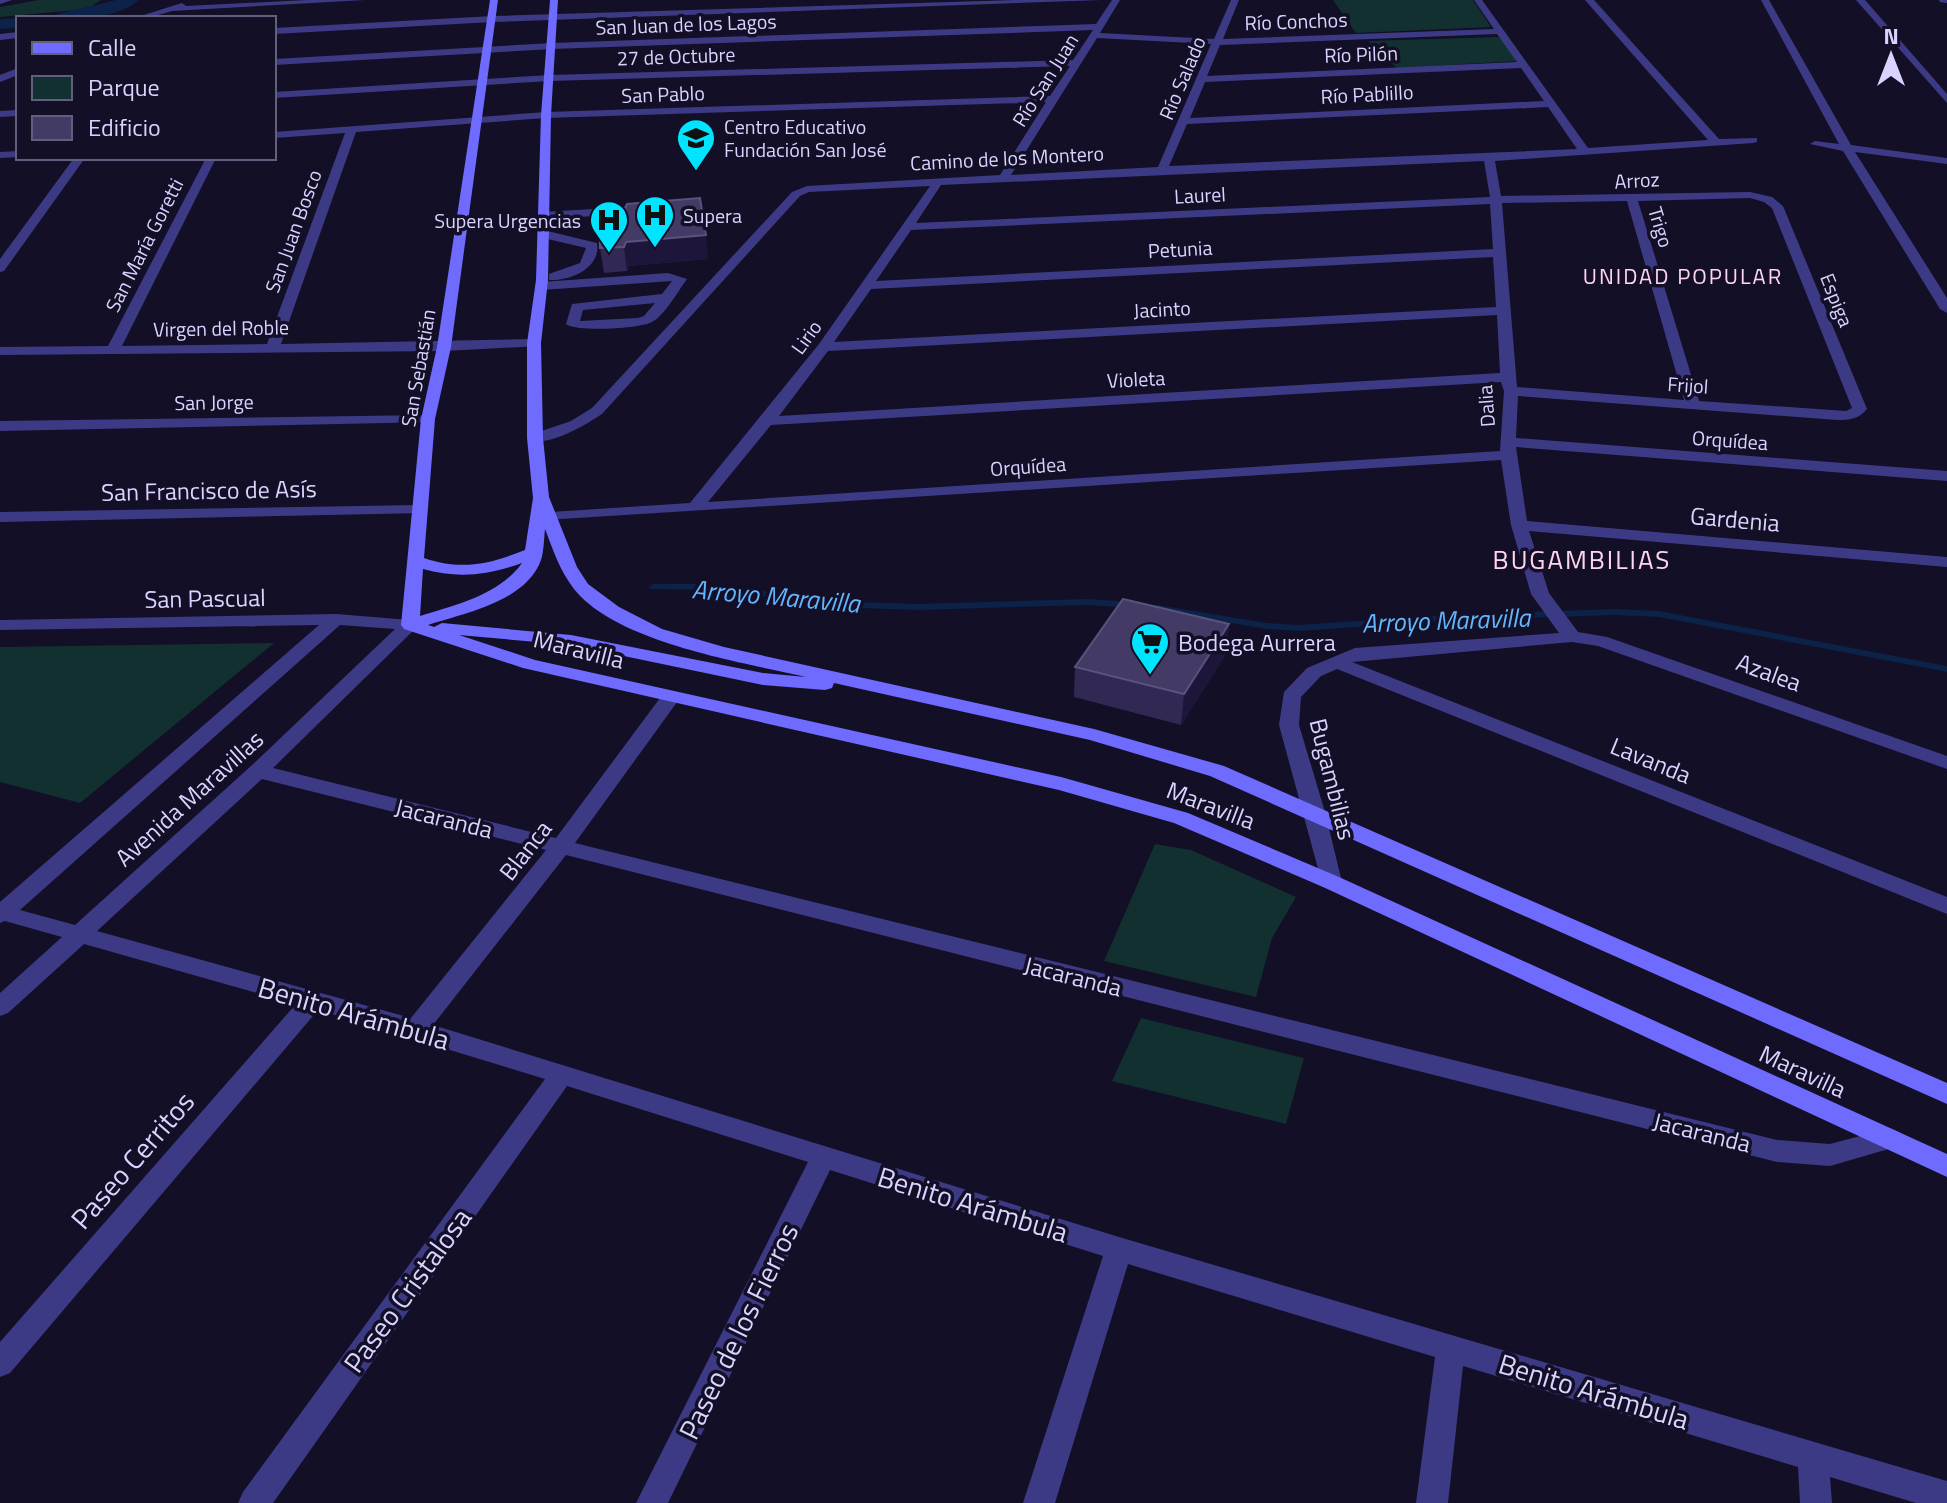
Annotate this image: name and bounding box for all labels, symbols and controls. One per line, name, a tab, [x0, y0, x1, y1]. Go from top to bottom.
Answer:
street label: Río Conchos	[1244, 4, 1348, 38]
street label: San Juan de los Lagos	[595, 5, 777, 43]
legend	[16, 16, 276, 160]
north arrow	[1851, 16, 1931, 96]
text: N	[1883, 19, 1899, 53]
street label: Río San Juan	[1004, 27, 1086, 133]
text: Calle	[88, 29, 136, 65]
street label: Río Salado	[1150, 31, 1214, 125]
street label: Río Pilón	[1324, 37, 1398, 71]
street label: 27 de Octubre	[616, 38, 736, 74]
text: Parque	[88, 69, 160, 105]
street label: Río Pablillo	[1320, 76, 1414, 112]
street label: San Pablo	[621, 77, 705, 111]
text: Edificio	[88, 109, 161, 145]
place label: Centro Educativo Fundación San José	[724, 111, 887, 165]
school or university icon: Centro Educativo Fundación San José	[675, 117, 717, 172]
street label: Camino de los Montero	[909, 137, 1105, 179]
street label: Arroz	[1614, 163, 1660, 197]
street label: San Juan Bosco	[256, 165, 330, 297]
street label: San María Goretti	[97, 173, 191, 317]
street label: Laurel	[1173, 178, 1227, 212]
hospital icon: Supera	[634, 194, 676, 249]
hospital icon: Supera Urgencias	[588, 199, 630, 254]
place label: Supera	[683, 200, 742, 231]
street label: Trigo	[1640, 203, 1682, 251]
place label: Supera Urgencias	[434, 205, 581, 236]
street label: Petunia	[1147, 232, 1213, 266]
district label: UNIDAD POPULAR	[1583, 259, 1783, 293]
street label: Espiga	[1812, 268, 1862, 332]
street label: Jacinto	[1133, 292, 1191, 326]
street label: San Sebastián	[392, 307, 444, 429]
street label: Virgen del Roble	[153, 311, 289, 345]
street label: Lirio	[783, 313, 829, 361]
street label: Violeta	[1106, 362, 1166, 396]
street label: Frijol	[1666, 368, 1710, 402]
street label: Dalia	[1469, 384, 1503, 428]
street label: San Jorge	[174, 386, 254, 418]
street label: Orquídea	[1691, 422, 1769, 458]
street label: Orquídea	[989, 448, 1067, 484]
street label: San Francisco de Asís	[101, 470, 317, 510]
street label: Gardenia	[1689, 497, 1781, 541]
district label: BUGAMBILIAS	[1493, 540, 1671, 579]
water label: Arroyo Maravilla	[690, 569, 864, 623]
street label: San Pascual	[144, 579, 266, 617]
water label: Arroyo Maravilla	[1361, 598, 1533, 642]
street label: Maravilla	[530, 620, 628, 678]
supermarket icon: Bodega Aurrera	[1129, 621, 1171, 676]
place label: Bodega Aurrera	[1178, 624, 1336, 660]
street label: Azalea	[1731, 644, 1807, 700]
street label: Bugambilias	[1301, 715, 1365, 843]
street label: Avenida Maravillas	[107, 721, 271, 875]
street label: Lavanda	[1605, 728, 1697, 792]
street label: Maravilla	[1161, 772, 1261, 838]
street label: Jacaranda	[391, 789, 497, 847]
street label: Blanca	[490, 812, 560, 888]
street label: Jacaranda	[1020, 947, 1126, 1005]
street label: Benito Arámbula	[253, 965, 455, 1061]
street label: Maravilla	[1754, 1035, 1852, 1107]
street label: Paseo Cerritos	[60, 1081, 204, 1239]
street label: Jacaranda	[1649, 1103, 1755, 1161]
street label: Benito Arámbula	[872, 1155, 1074, 1253]
street label: Paseo Cristalosa	[332, 1199, 482, 1381]
street label: Paseo de los Fierros	[667, 1215, 809, 1447]
street label: Benito Arámbula	[1493, 1342, 1695, 1440]

